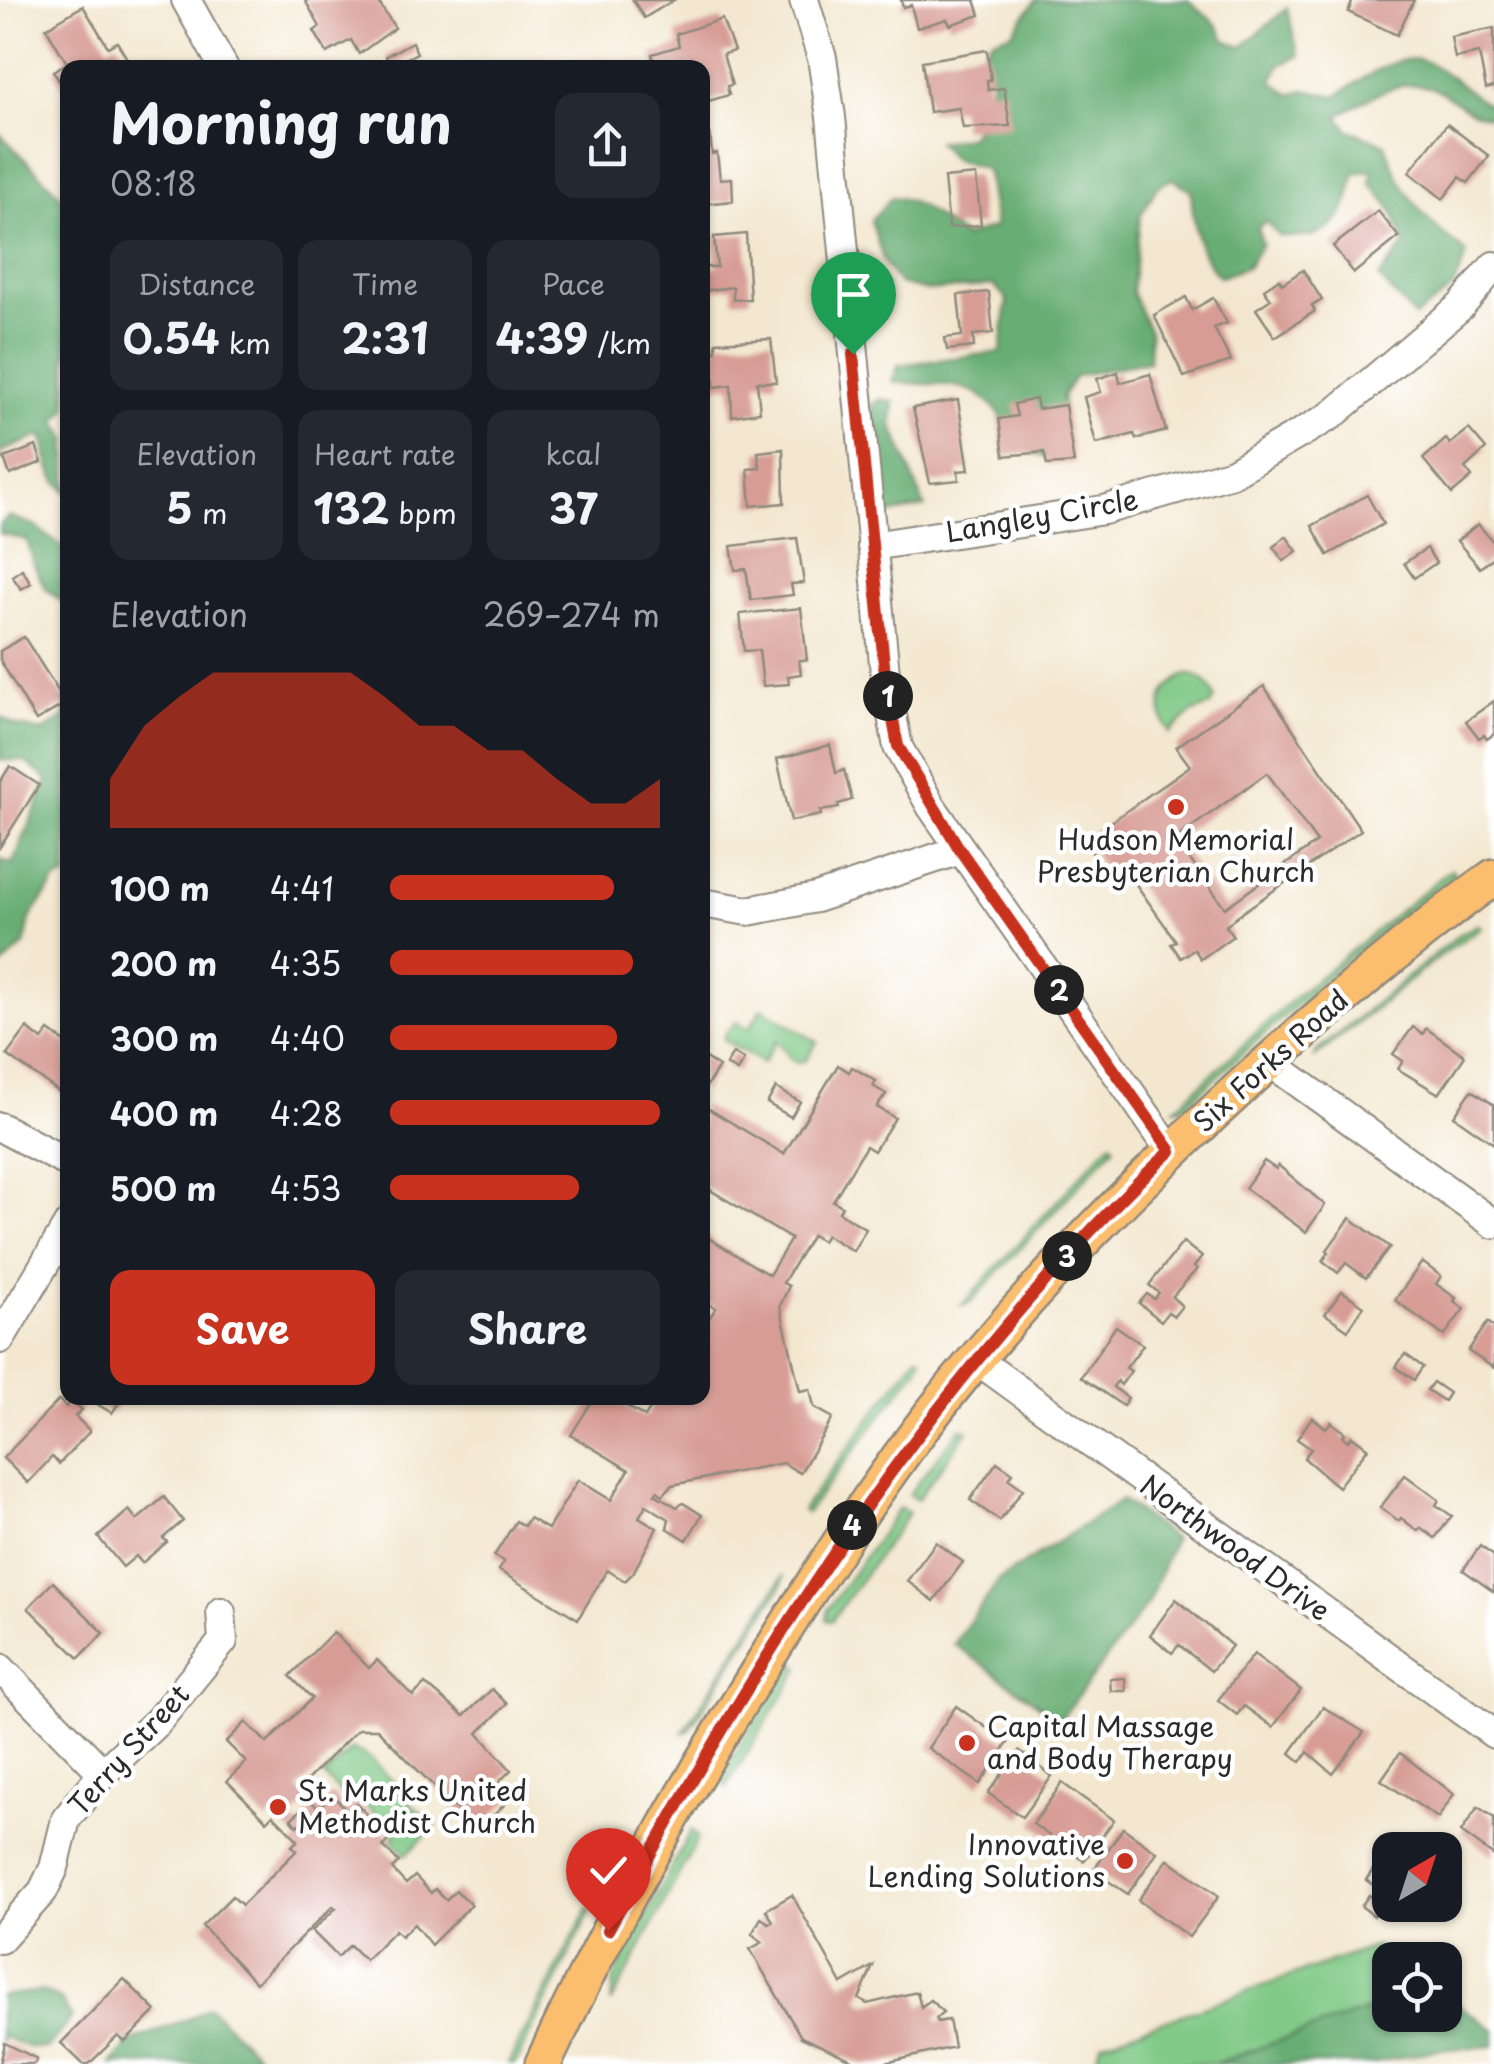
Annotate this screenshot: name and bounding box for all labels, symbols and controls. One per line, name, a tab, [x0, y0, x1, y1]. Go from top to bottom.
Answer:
text: Morning run	[110, 80, 452, 163]
button: share	[555, 93, 660, 198]
text: 08:18	[110, 159, 197, 207]
pin	[811, 252, 896, 355]
text: Distance	[138, 262, 255, 305]
text: Time	[352, 262, 418, 305]
text: Pace	[542, 262, 605, 305]
icon: arrive	[826, 267, 881, 322]
text: 0.54	[122, 305, 220, 368]
text: 2:31	[341, 305, 429, 368]
text: 4:39	[496, 305, 588, 368]
text: km	[220, 321, 271, 364]
text: /km	[588, 321, 651, 364]
text: Elevation	[136, 432, 257, 475]
text: Heart rate	[314, 432, 456, 475]
text: kcal	[545, 432, 601, 475]
text: 5	[166, 475, 193, 538]
text: 132	[313, 475, 390, 538]
text: 37	[549, 475, 598, 538]
street label: Langley Circle	[942, 476, 1142, 553]
text: m	[193, 491, 227, 534]
text: bpm	[390, 491, 457, 534]
text: Elevation	[110, 590, 248, 638]
text: 269–274 m	[483, 590, 660, 638]
pin: 1	[863, 671, 913, 721]
text: 1	[881, 674, 895, 717]
marker: Hudson Memorial Presbyterian Church	[1165, 796, 1187, 818]
place label: Hudson Memorial Presbyterian Church	[1037, 817, 1315, 892]
text: 100 m	[110, 864, 210, 912]
text: 4:41	[270, 864, 334, 912]
text: 200 m	[110, 939, 217, 987]
text: 4:35	[270, 939, 341, 987]
pin: 2	[1034, 965, 1084, 1015]
text: 2	[1049, 968, 1069, 1011]
street label: Six Forks Road	[1183, 978, 1357, 1142]
text: 300 m	[110, 1014, 218, 1062]
text: 4:40	[270, 1014, 345, 1062]
text: 400 m	[110, 1089, 218, 1137]
text: 4:28	[270, 1089, 343, 1137]
text: 500 m	[110, 1164, 216, 1212]
text: 4:53	[270, 1164, 341, 1212]
pin: 3	[1042, 1231, 1092, 1281]
text: 3	[1058, 1234, 1076, 1277]
button: Save	[110, 1270, 375, 1385]
button: Share	[395, 1270, 660, 1385]
street label: Northwood Drive	[1132, 1463, 1340, 1631]
pin: 4	[827, 1500, 877, 1550]
text: 4	[842, 1503, 862, 1546]
street label: Terry Street	[57, 1674, 199, 1824]
place label: Capital Massage and Body Therapy	[987, 1704, 1233, 1779]
marker: Capital Massage and Body Therapy	[956, 1732, 978, 1754]
place label: St. Marks United Methodist Church	[298, 1768, 536, 1843]
marker: St. Marks United Methodist Church	[267, 1796, 289, 1818]
place label: Innovative Lending Solutions	[868, 1822, 1105, 1897]
pin	[566, 1828, 651, 1931]
north arrow	[1372, 1832, 1462, 1922]
map controls	[1372, 1832, 1462, 2032]
icon: check	[581, 1843, 636, 1898]
marker: Innovative Lending Solutions	[1114, 1850, 1136, 1872]
button: locate	[1372, 1942, 1462, 2032]

